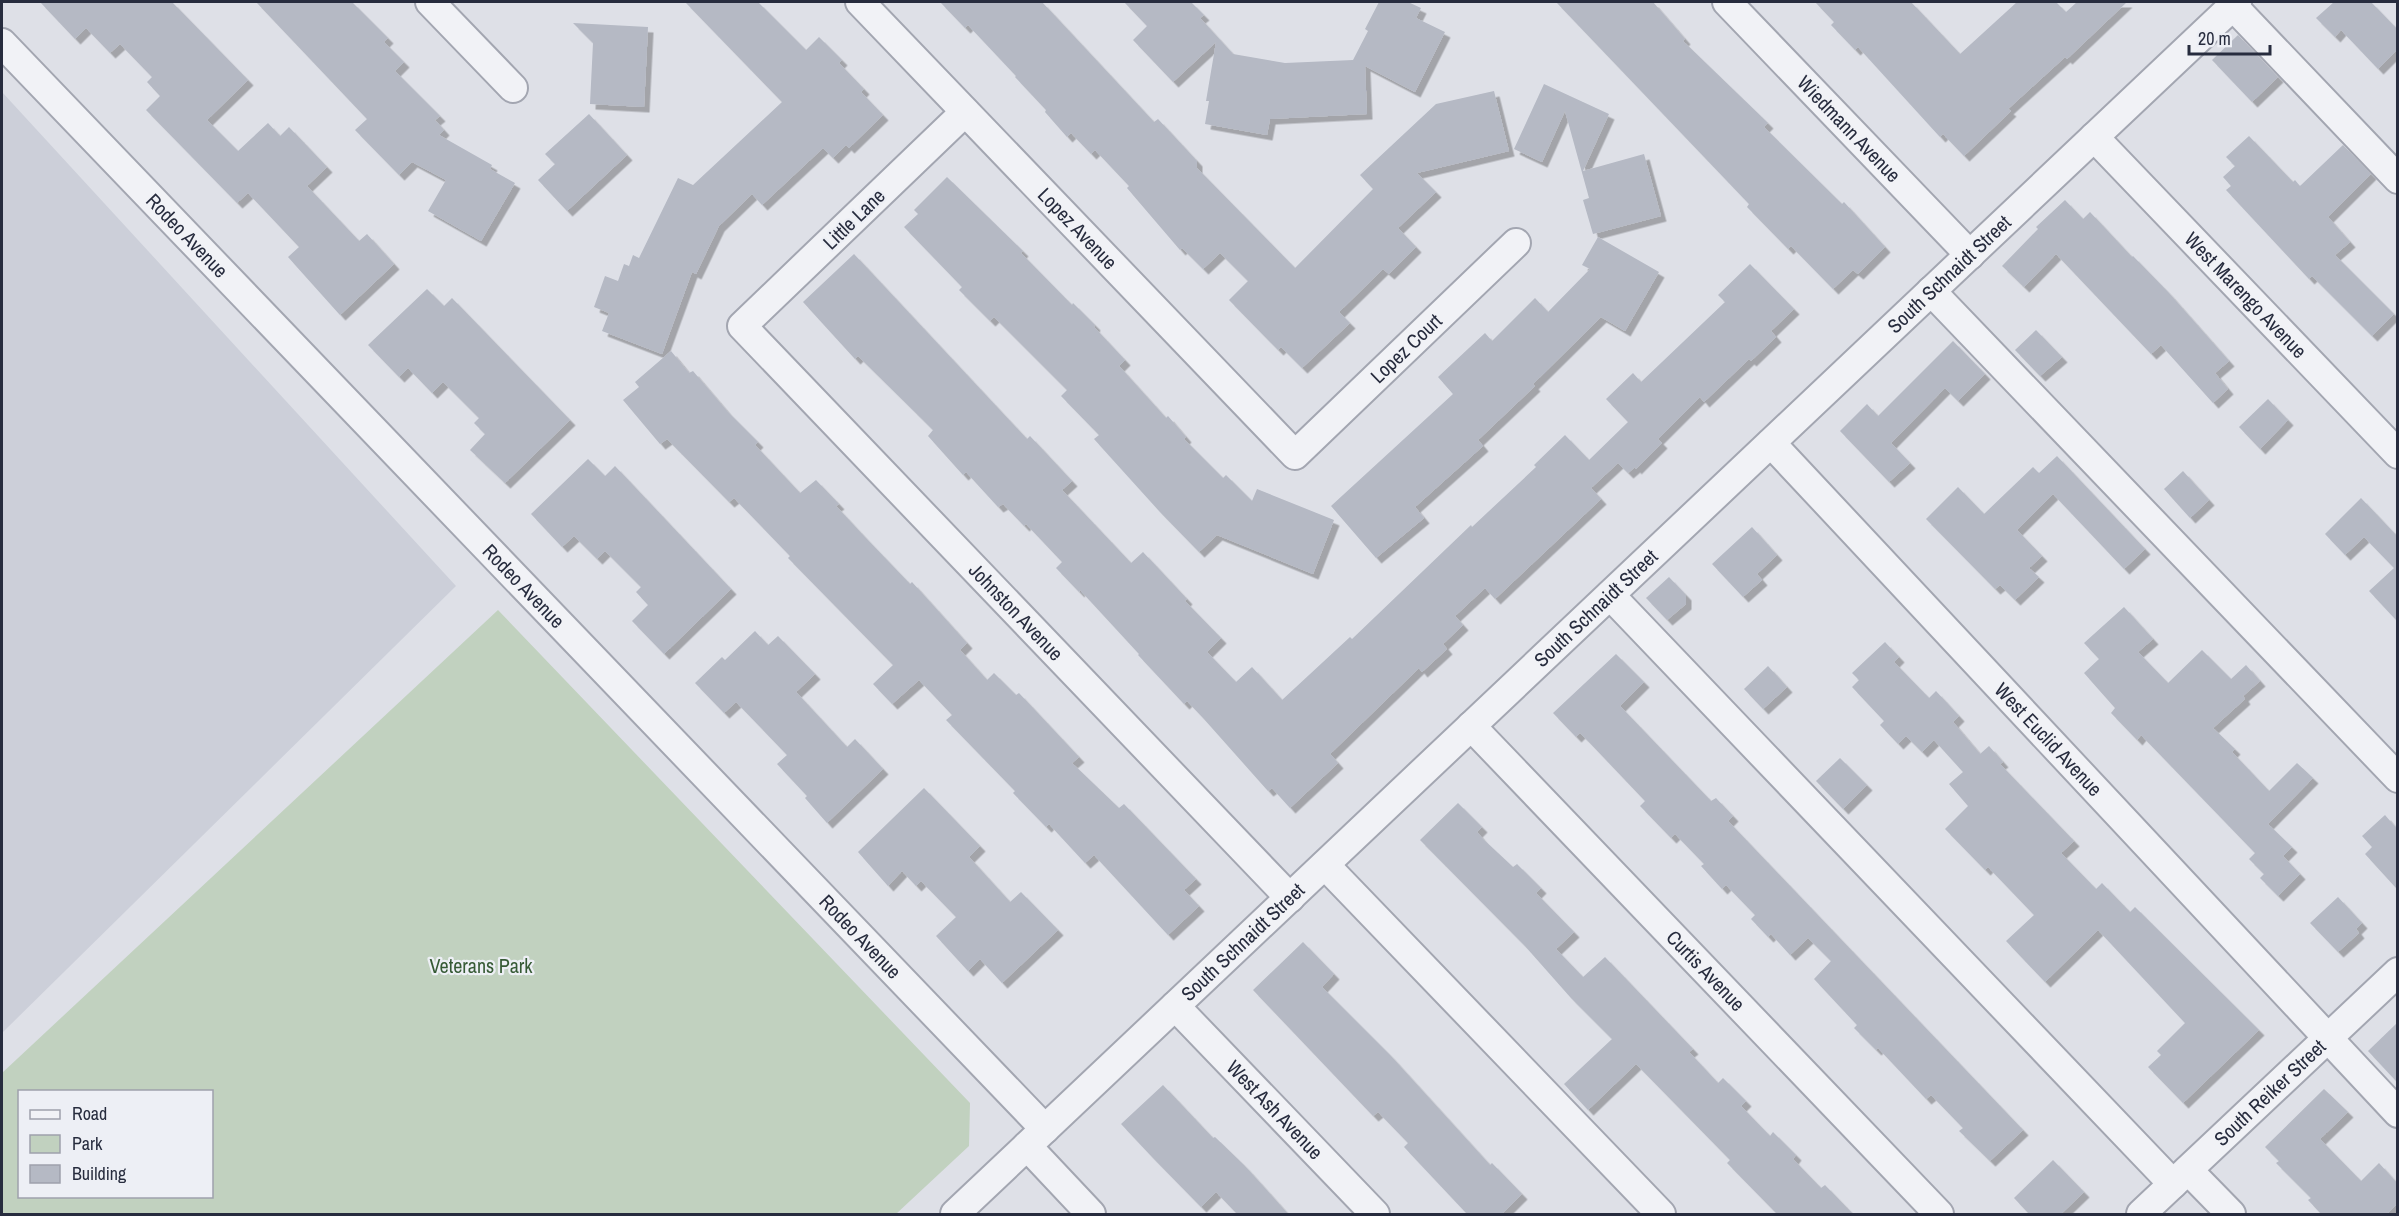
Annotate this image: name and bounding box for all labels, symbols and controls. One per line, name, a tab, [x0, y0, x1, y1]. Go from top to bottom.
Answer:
scale bar	[2189, 18, 2270, 56]
text: 20 m	[2198, 26, 2231, 51]
street label: Wiedmann Avenue	[1792, 69, 1907, 188]
street label: Lopez Avenue	[1032, 181, 1124, 275]
street label: Little Lane	[817, 182, 891, 255]
street label: Rodeo Avenue	[140, 187, 234, 283]
street label: South Schnaidt Street	[1881, 209, 2017, 339]
street label: West Marengo Avenue	[2179, 226, 2313, 364]
street label: Lopez Court	[1364, 307, 1448, 389]
street label: Rodeo Avenue	[477, 538, 571, 634]
street label: South Schnaidt Street	[1528, 542, 1664, 673]
street label: Johnston Avenue	[963, 557, 1069, 666]
street label: West Euclid Avenue	[1989, 676, 2109, 802]
street label: South Schnaidt Street	[1175, 876, 1310, 1007]
street label: Rodeo Avenue	[814, 888, 908, 984]
street label: Curtis Avenue	[1661, 924, 1751, 1017]
park label: Veterans Park	[429, 952, 533, 979]
street label: South Reiker Street	[2208, 1033, 2332, 1152]
street label: West Ash Avenue	[1221, 1054, 1329, 1165]
legend	[18, 1090, 213, 1198]
text: Road	[72, 1101, 107, 1126]
text: Park	[72, 1131, 103, 1156]
text: Building	[72, 1161, 127, 1186]

